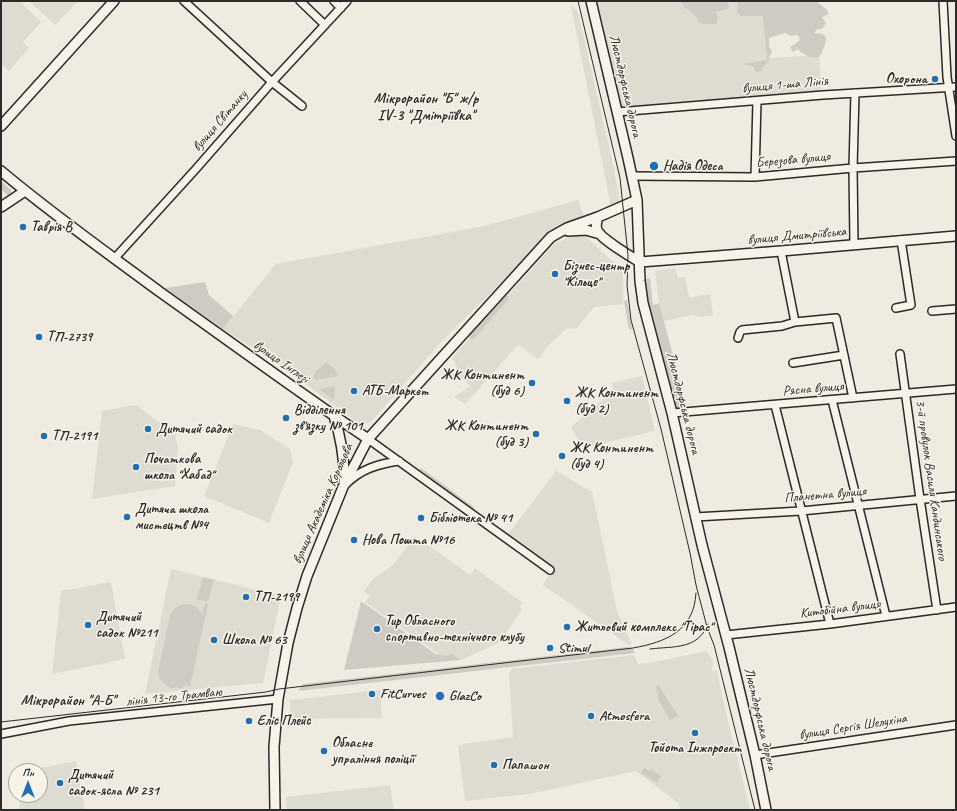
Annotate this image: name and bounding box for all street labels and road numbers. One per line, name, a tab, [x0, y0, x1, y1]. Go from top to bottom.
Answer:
street label: Люстдорфська дорога	[605, 33, 645, 139]
street label: вулиця 1-ша Лінія	[741, 73, 829, 97]
street label: вулиця Світанку	[189, 87, 251, 155]
street label: Березова вулиця	[755, 148, 831, 172]
street label: вулиця Дмитріївська	[747, 223, 847, 249]
street label: вулиця Інглезі	[250, 337, 312, 387]
street label: Люстдорфська дорога	[662, 350, 704, 456]
street label: Рясна вулиця	[782, 378, 844, 400]
street label: 3-й провулок Василя Кандинського	[911, 398, 951, 562]
street label: вулиця Академіка Корольова	[289, 441, 357, 567]
street label: Планетна вулиця	[783, 483, 867, 507]
street label: Китобійна вулиця	[799, 596, 881, 622]
street label: Люстдорфська дорога	[740, 666, 780, 772]
street label: лінія 13-го Трамваю	[125, 684, 223, 710]
street label: вулиця Сергія Шелухіна	[798, 710, 908, 744]

